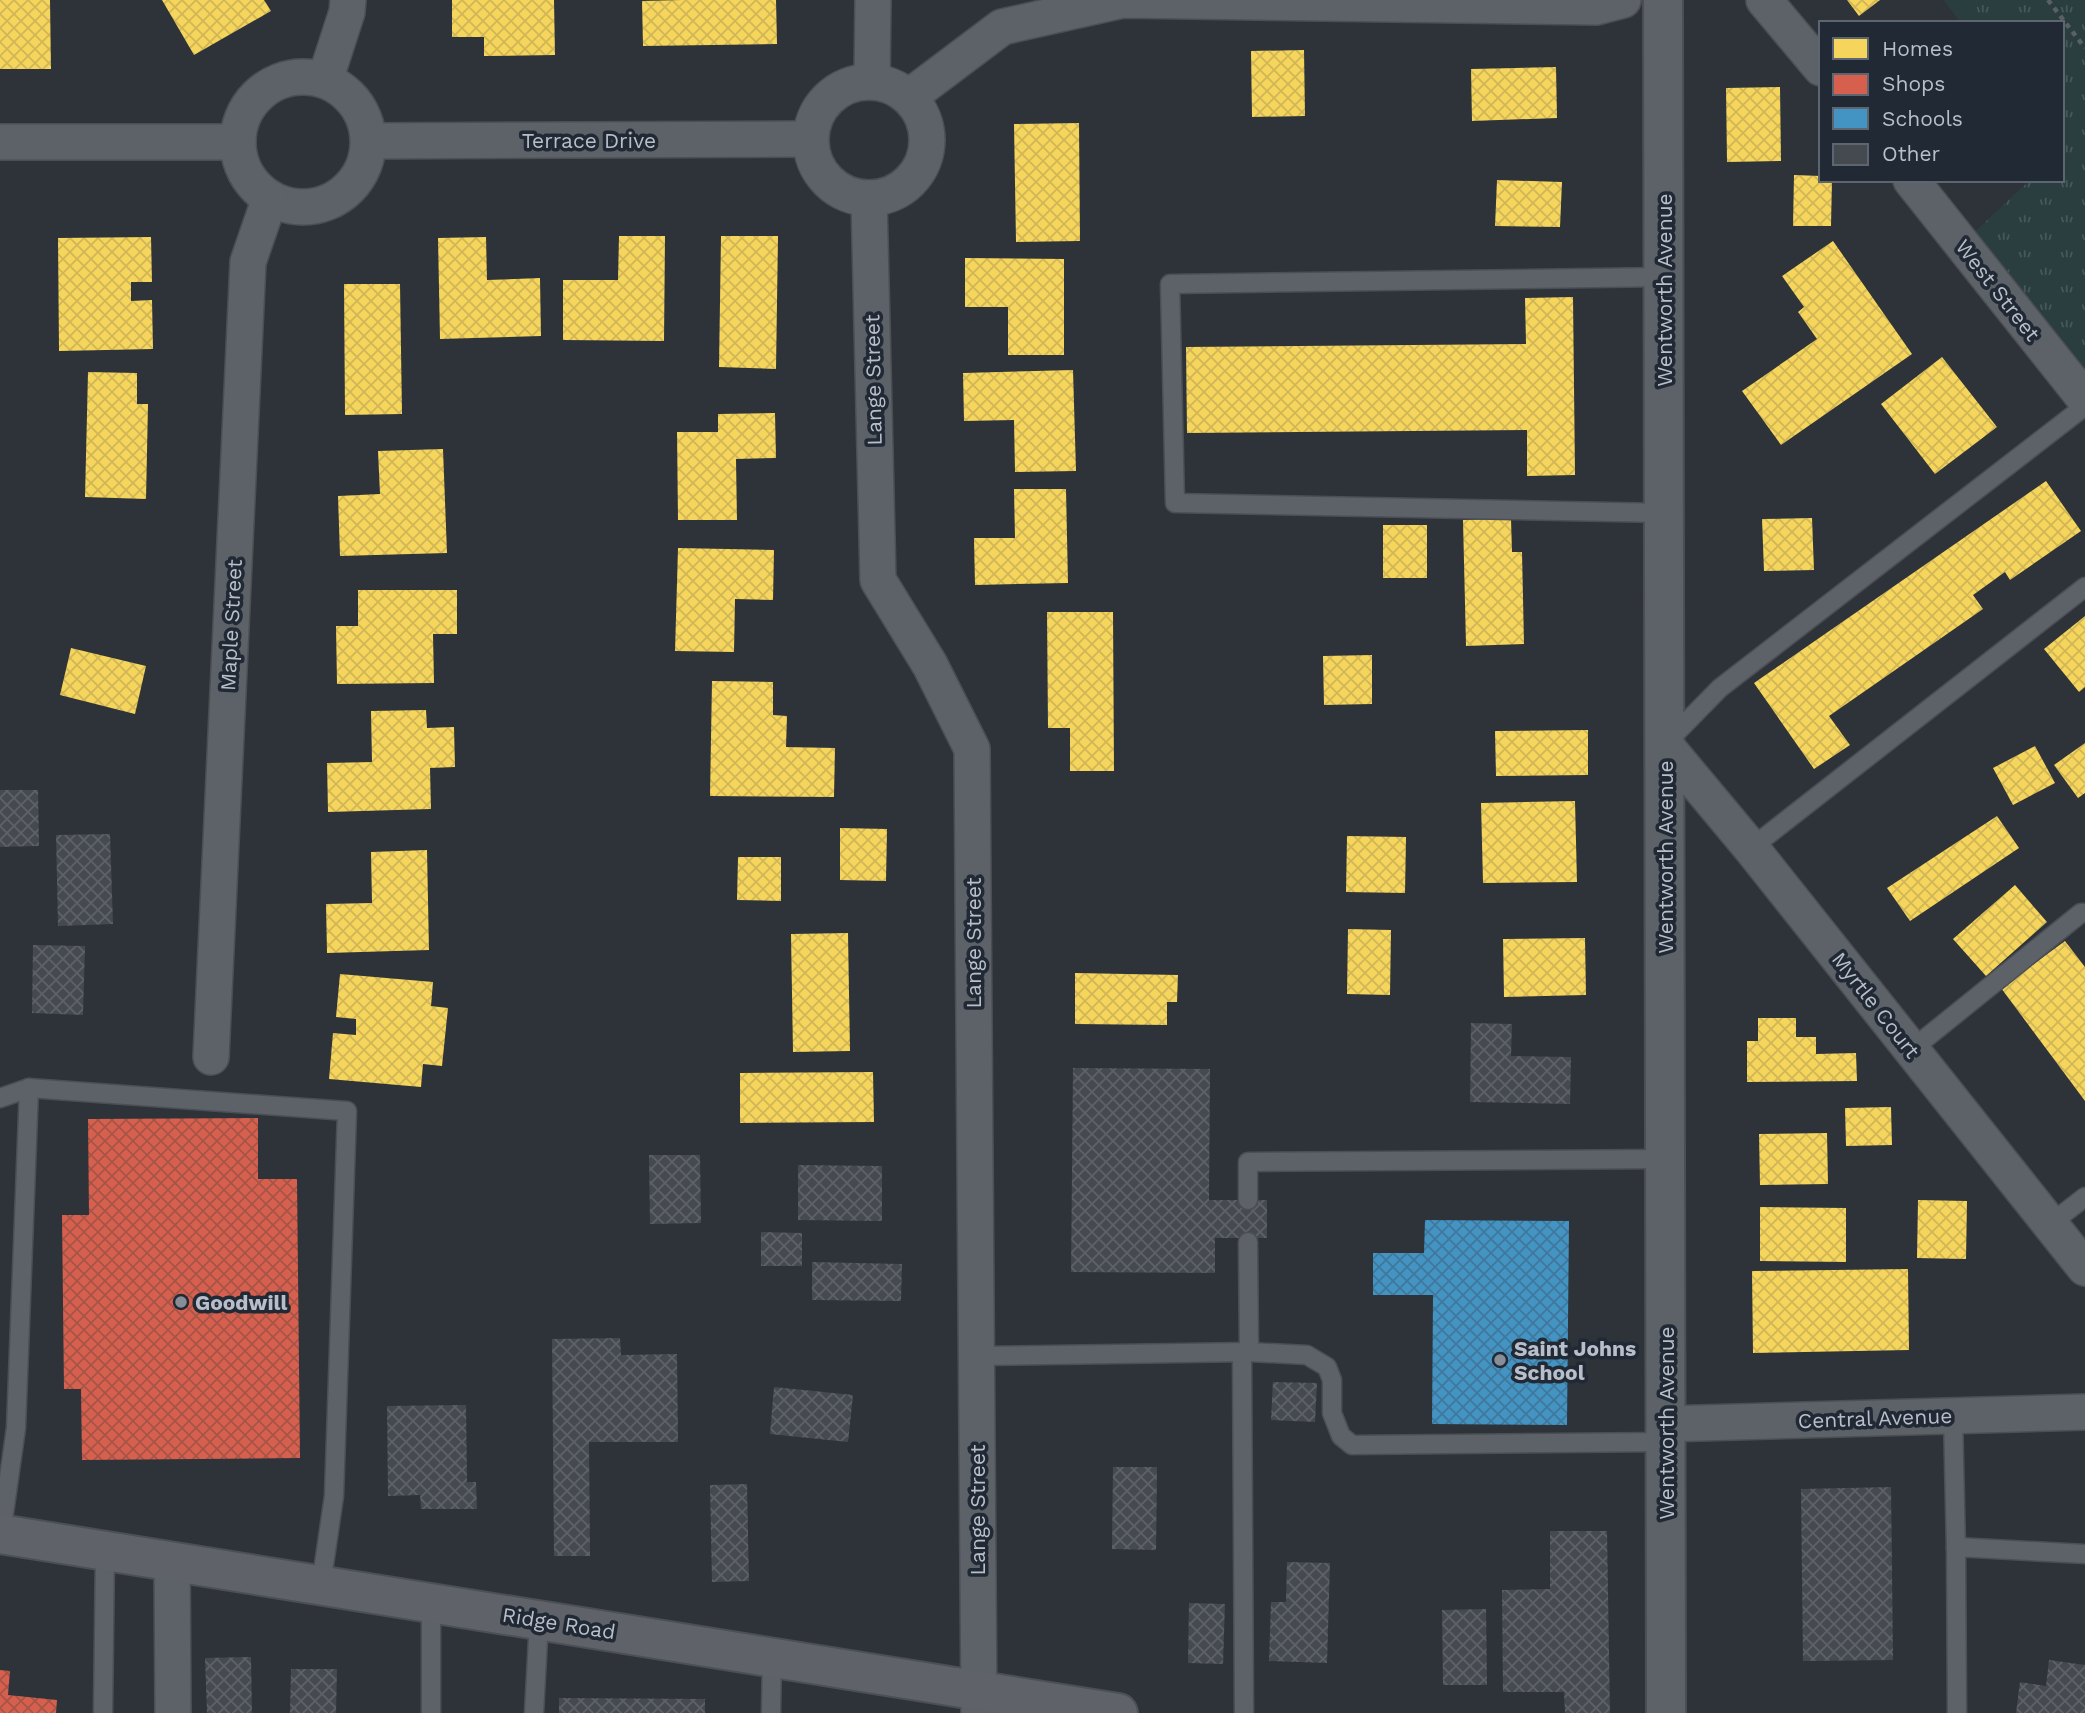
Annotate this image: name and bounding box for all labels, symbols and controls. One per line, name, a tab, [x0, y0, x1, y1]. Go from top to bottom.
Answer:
legend	[1819, 21, 2064, 182]
text: Homes	[1882, 36, 1953, 61]
text: Shops	[1882, 71, 1945, 96]
text: Schools	[1882, 106, 1963, 131]
street label: Terrace Drive	[522, 128, 656, 153]
text: Other	[1882, 141, 1941, 166]
street label: Wentworth Avenue	[1652, 193, 1677, 387]
street label: West Street	[1951, 234, 2045, 346]
street label: Lange Street	[859, 314, 887, 446]
street label: Maple Street	[215, 558, 247, 691]
street label: Wentworth Avenue	[1653, 760, 1678, 954]
street label: Lange Street	[961, 877, 986, 1009]
street label: Myrtle Court	[1827, 947, 1925, 1063]
place label: Goodwill	[195, 1290, 287, 1315]
marker: Goodwill	[173, 1294, 189, 1310]
street label: Wentworth Avenue	[1654, 1326, 1679, 1520]
place label: Saint Johns School	[1514, 1336, 1636, 1385]
marker: Saint Johns School	[1492, 1352, 1508, 1368]
street label: Central Avenue	[1797, 1403, 1953, 1433]
street label: Lange Street	[965, 1444, 990, 1576]
street label: Ridge Road	[501, 1602, 617, 1644]

